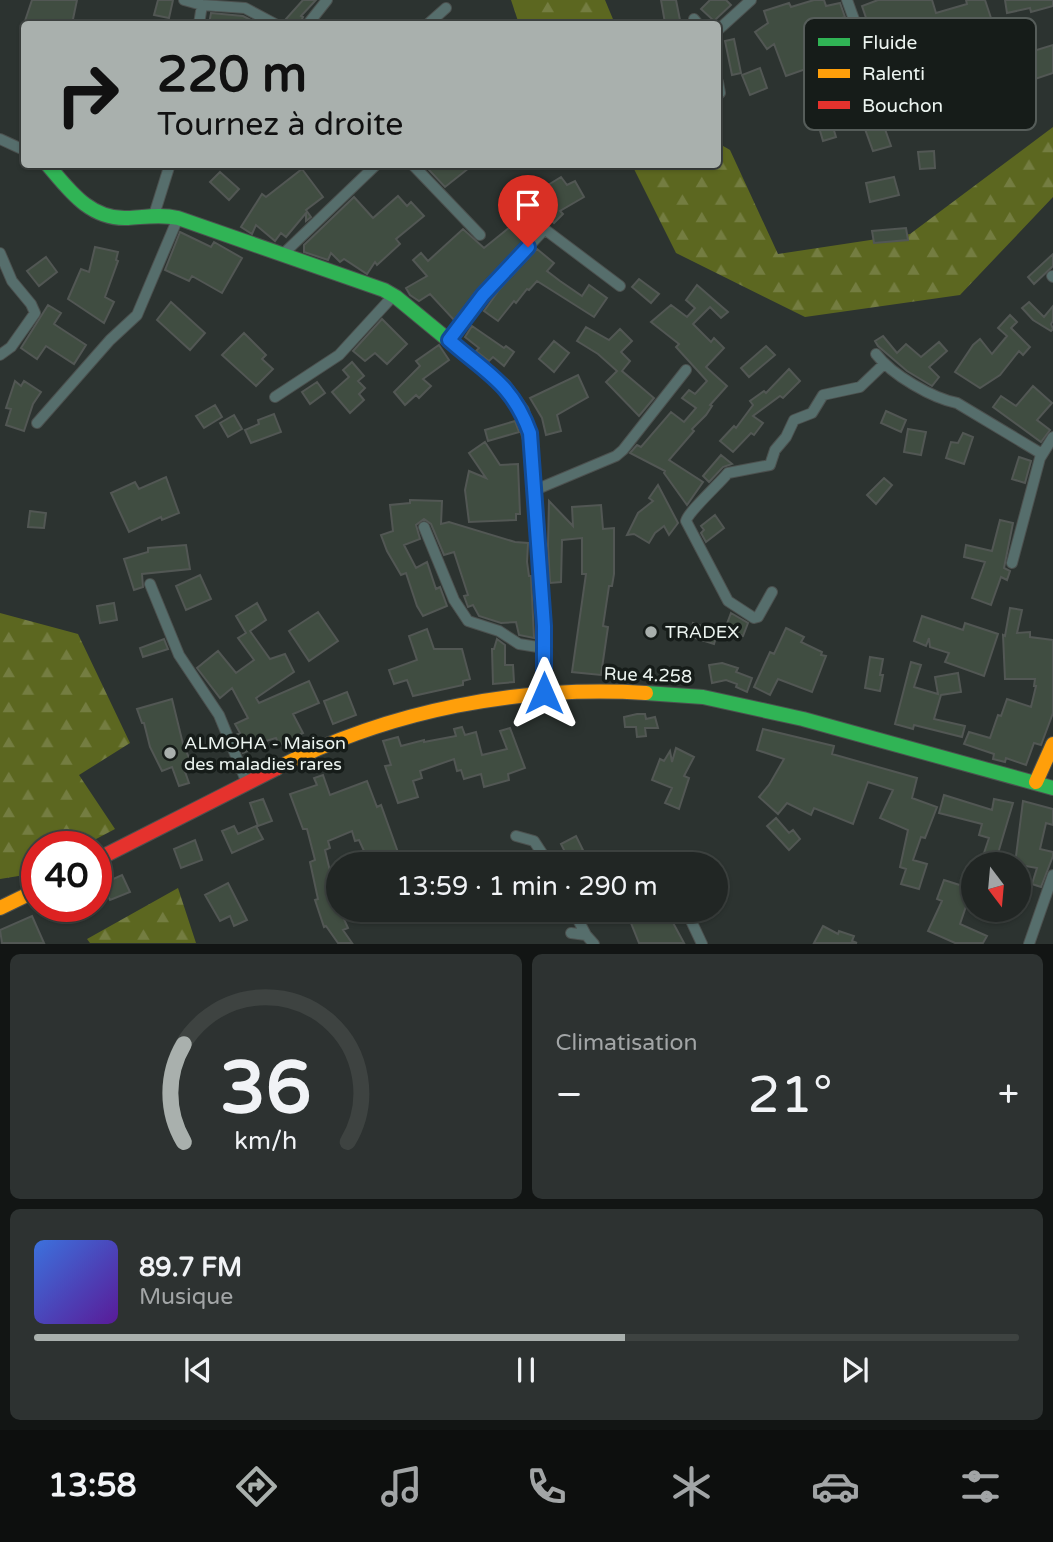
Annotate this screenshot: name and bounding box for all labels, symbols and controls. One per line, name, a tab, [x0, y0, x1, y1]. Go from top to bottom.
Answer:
legend	[804, 18, 1036, 130]
text: Fluide	[862, 32, 917, 54]
text: 220 m	[157, 46, 307, 105]
icon: right	[42, 49, 133, 140]
text: Ralenti	[862, 63, 925, 85]
text: Bouchon	[862, 95, 943, 117]
text: Tournez à droite	[157, 106, 403, 144]
pin	[498, 175, 558, 247]
icon: arrive	[509, 186, 547, 224]
place label: TRADEX	[665, 621, 739, 643]
marker: TRADEX	[643, 624, 659, 640]
position arrow	[507, 656, 581, 730]
street label: Rue 4.258	[603, 662, 693, 688]
place label: ALMOHA - Maison des maladies rares	[184, 732, 346, 775]
marker: ALMOHA - Maison des maladies rares	[162, 745, 178, 761]
speed limit sign: 40	[21, 831, 112, 922]
north arrow	[961, 852, 1031, 922]
map controls	[961, 852, 1031, 922]
text: 13:59 · 1 min · 290 m	[396, 871, 658, 902]
text: Climatisation	[556, 1029, 697, 1057]
text: 36	[220, 1046, 311, 1134]
text: 21°	[748, 1064, 833, 1127]
text: −	[556, 1072, 583, 1118]
text: +	[998, 1072, 1019, 1118]
text: km/h	[234, 1126, 297, 1156]
text: 89.7 FM	[139, 1252, 242, 1283]
text: Musique	[139, 1283, 233, 1311]
icon: previous	[179, 1351, 217, 1389]
icon: pause	[507, 1351, 545, 1389]
icon: next	[836, 1351, 874, 1389]
icon: directions	[232, 1462, 281, 1511]
icon: music	[377, 1462, 426, 1511]
icon: phone	[522, 1462, 571, 1511]
icon: climate	[667, 1462, 716, 1511]
icon: car	[811, 1462, 860, 1511]
icon: filters	[956, 1462, 1005, 1511]
text: 13:58	[48, 1467, 137, 1505]

